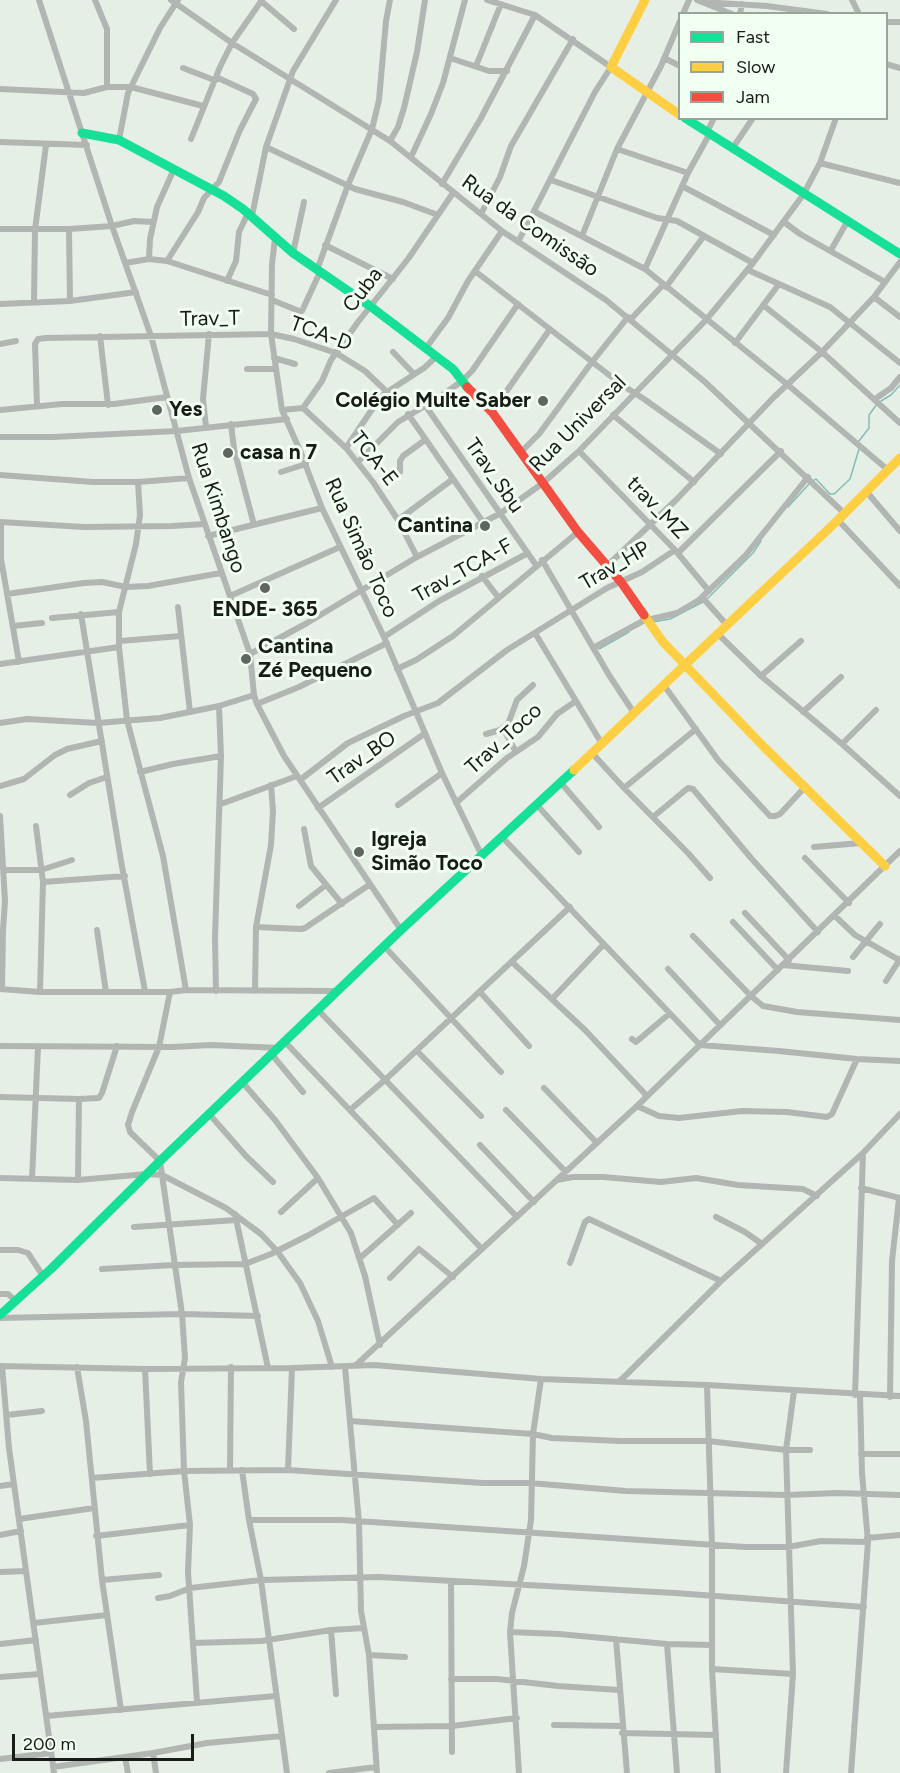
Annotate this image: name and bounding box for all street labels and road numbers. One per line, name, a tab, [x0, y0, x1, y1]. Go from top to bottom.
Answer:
street label: Rua da Comissão	[457, 169, 603, 283]
street label: Cuba	[338, 263, 388, 317]
street label: Trav_T	[180, 306, 240, 332]
street label: TCA-D	[287, 311, 355, 357]
street label: Rua Universal	[524, 370, 632, 478]
street label: TCA-E	[345, 427, 403, 491]
street label: Trav_Sbu	[459, 434, 529, 518]
street label: Rua Kimbango	[185, 440, 251, 576]
street label: trav_MZ	[621, 472, 693, 544]
street label: Rua Simão Toco	[319, 474, 403, 622]
street label: Trav_TCA-F	[409, 533, 517, 609]
street label: Trav_HP	[576, 536, 654, 596]
street label: Trav_Toco	[460, 698, 548, 780]
street label: Trav_BO	[323, 725, 401, 791]

